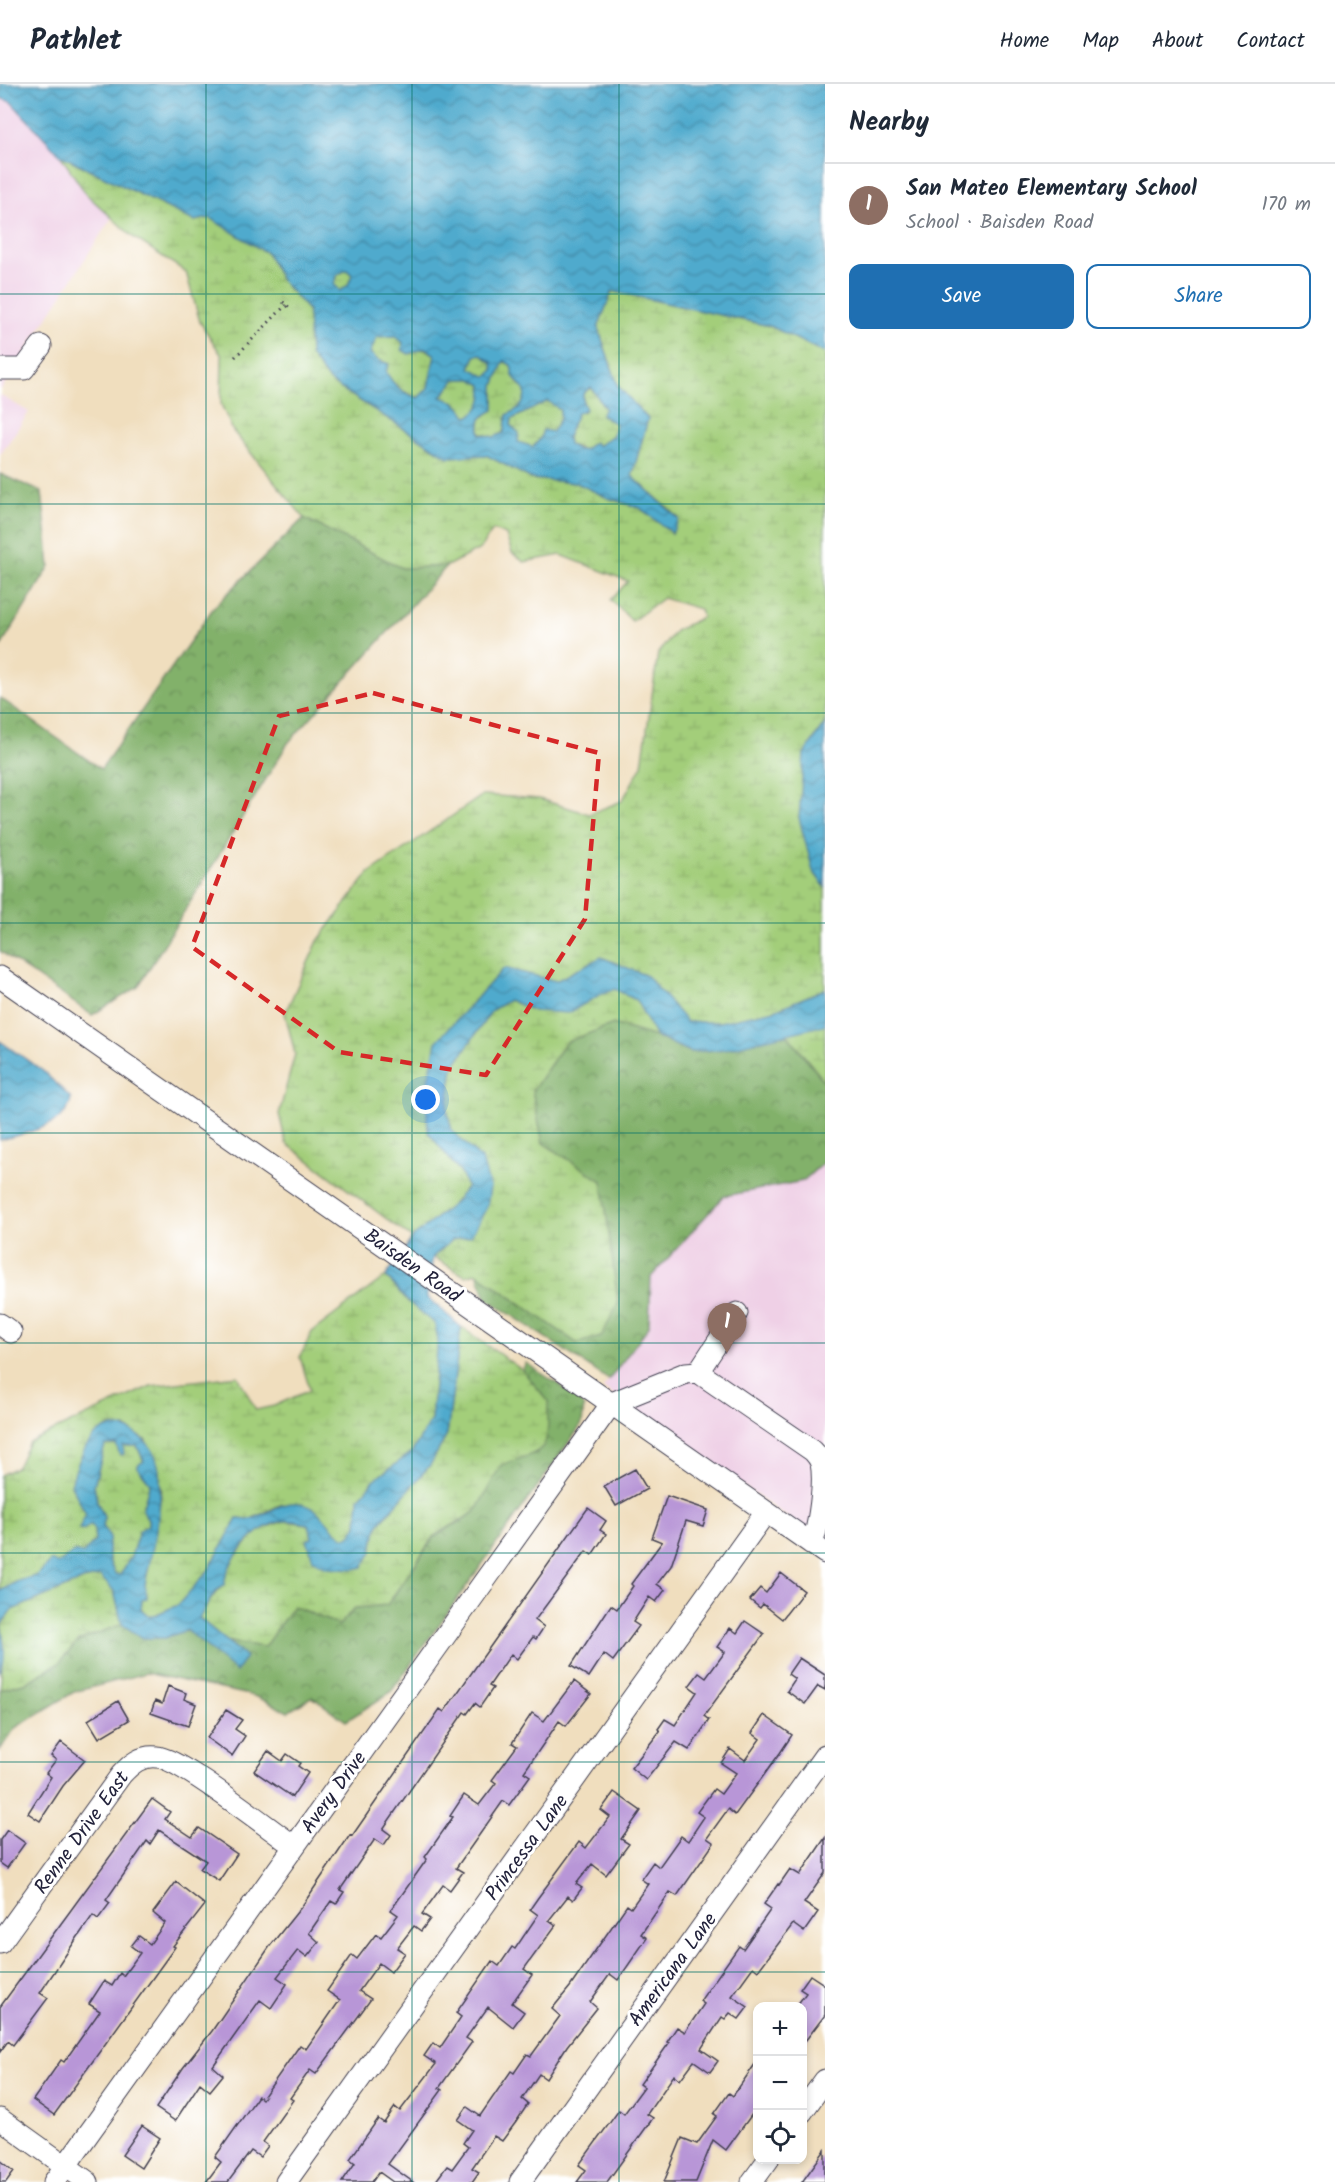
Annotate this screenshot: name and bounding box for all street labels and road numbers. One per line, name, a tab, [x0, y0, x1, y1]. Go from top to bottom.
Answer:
street label: Baisden Road	[356, 1221, 468, 1313]
street label: Avery Drive	[294, 1745, 376, 1841]
street label: Renne Drive East	[27, 1764, 139, 1902]
street label: Princessa Lane	[478, 1788, 577, 1908]
street label: Americana Lane	[621, 1906, 726, 2034]

